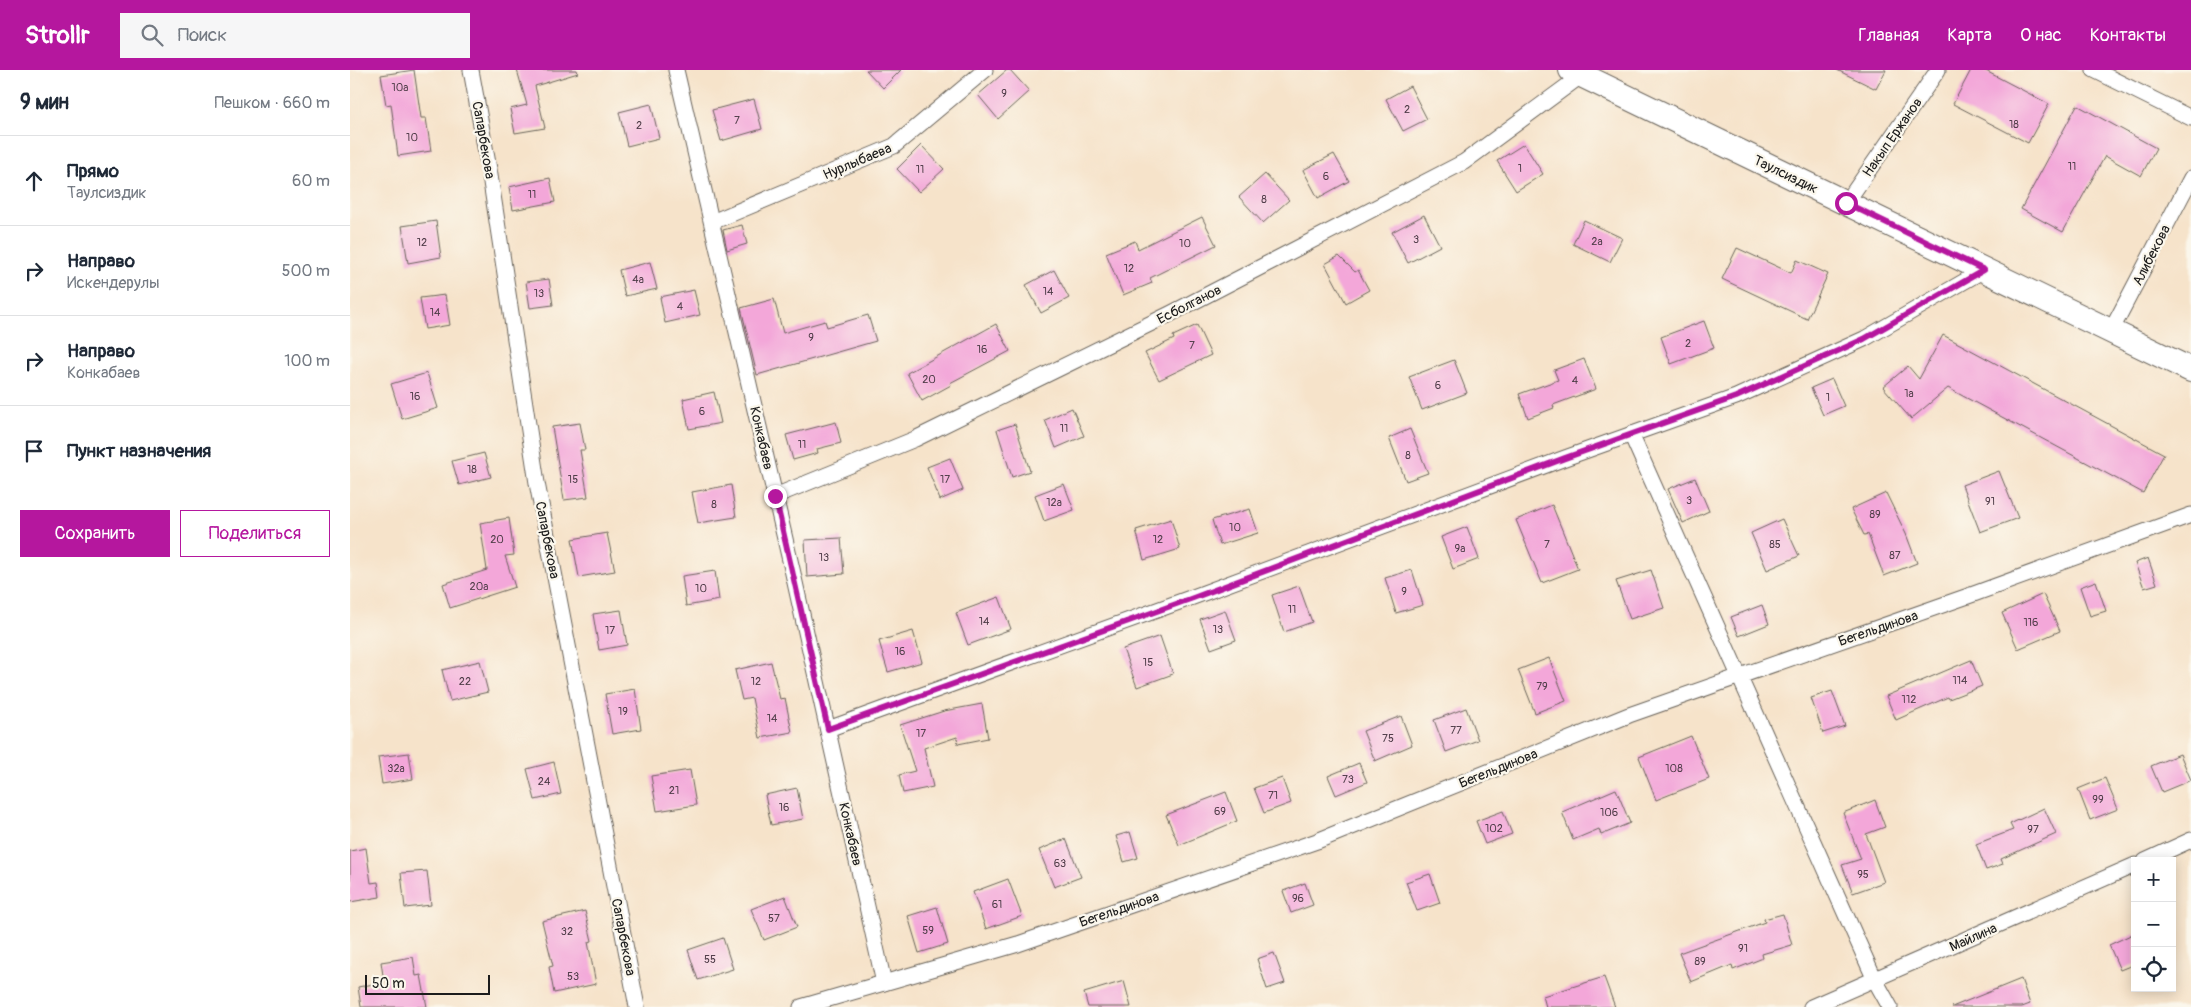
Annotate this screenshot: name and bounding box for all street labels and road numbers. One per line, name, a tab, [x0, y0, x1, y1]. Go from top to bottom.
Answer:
street label: Накып Ержанов	[1859, 94, 1926, 180]
street label: Сапарбекова	[468, 100, 499, 180]
street label: Нурлыбаева	[820, 139, 894, 183]
street label: Таулсиздик	[1751, 152, 1821, 197]
street label: Алибекова	[2129, 222, 2174, 288]
street label: Есболганов	[1154, 281, 1224, 328]
street label: Конкабаев	[746, 405, 777, 471]
street label: Сапарбекова	[532, 500, 563, 580]
street label: Бегельдинова	[1836, 607, 1920, 650]
street label: Бегельдинова	[1456, 745, 1540, 792]
street label: Конкабаев	[835, 801, 866, 867]
street label: Бегельдинова	[1077, 888, 1161, 931]
street label: Сапарбекова	[608, 897, 639, 977]
street label: Майлина	[1947, 919, 2000, 955]

